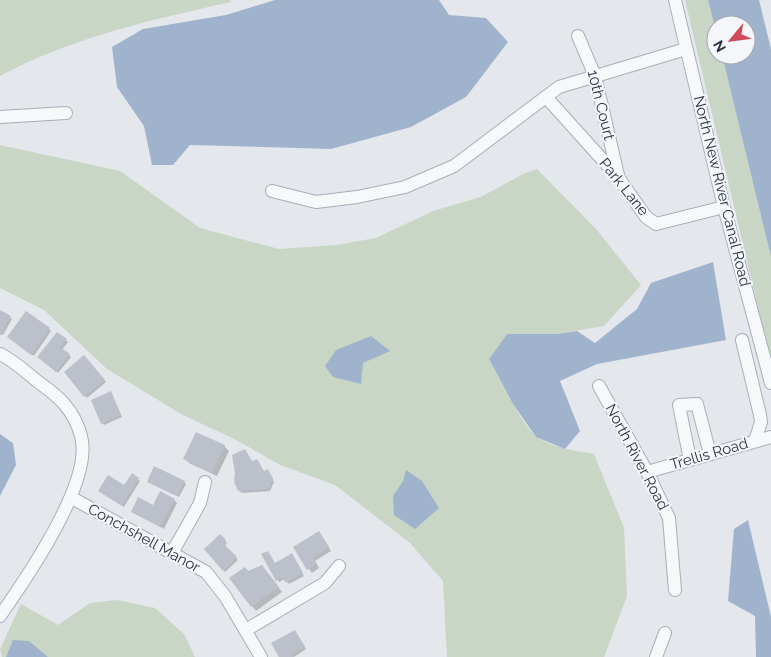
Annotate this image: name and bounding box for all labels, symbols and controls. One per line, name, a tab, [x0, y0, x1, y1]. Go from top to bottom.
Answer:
north arrow	[706, 15, 756, 65]
text: N	[710, 38, 729, 55]
street label: 10th Court	[584, 68, 618, 142]
street label: North New River Canal Road	[690, 94, 754, 288]
street label: Park Lane	[595, 155, 653, 220]
street label: North River Road	[601, 401, 673, 513]
street label: Trellis Road	[668, 434, 750, 474]
street label: Conchshell Manor	[85, 500, 204, 577]

